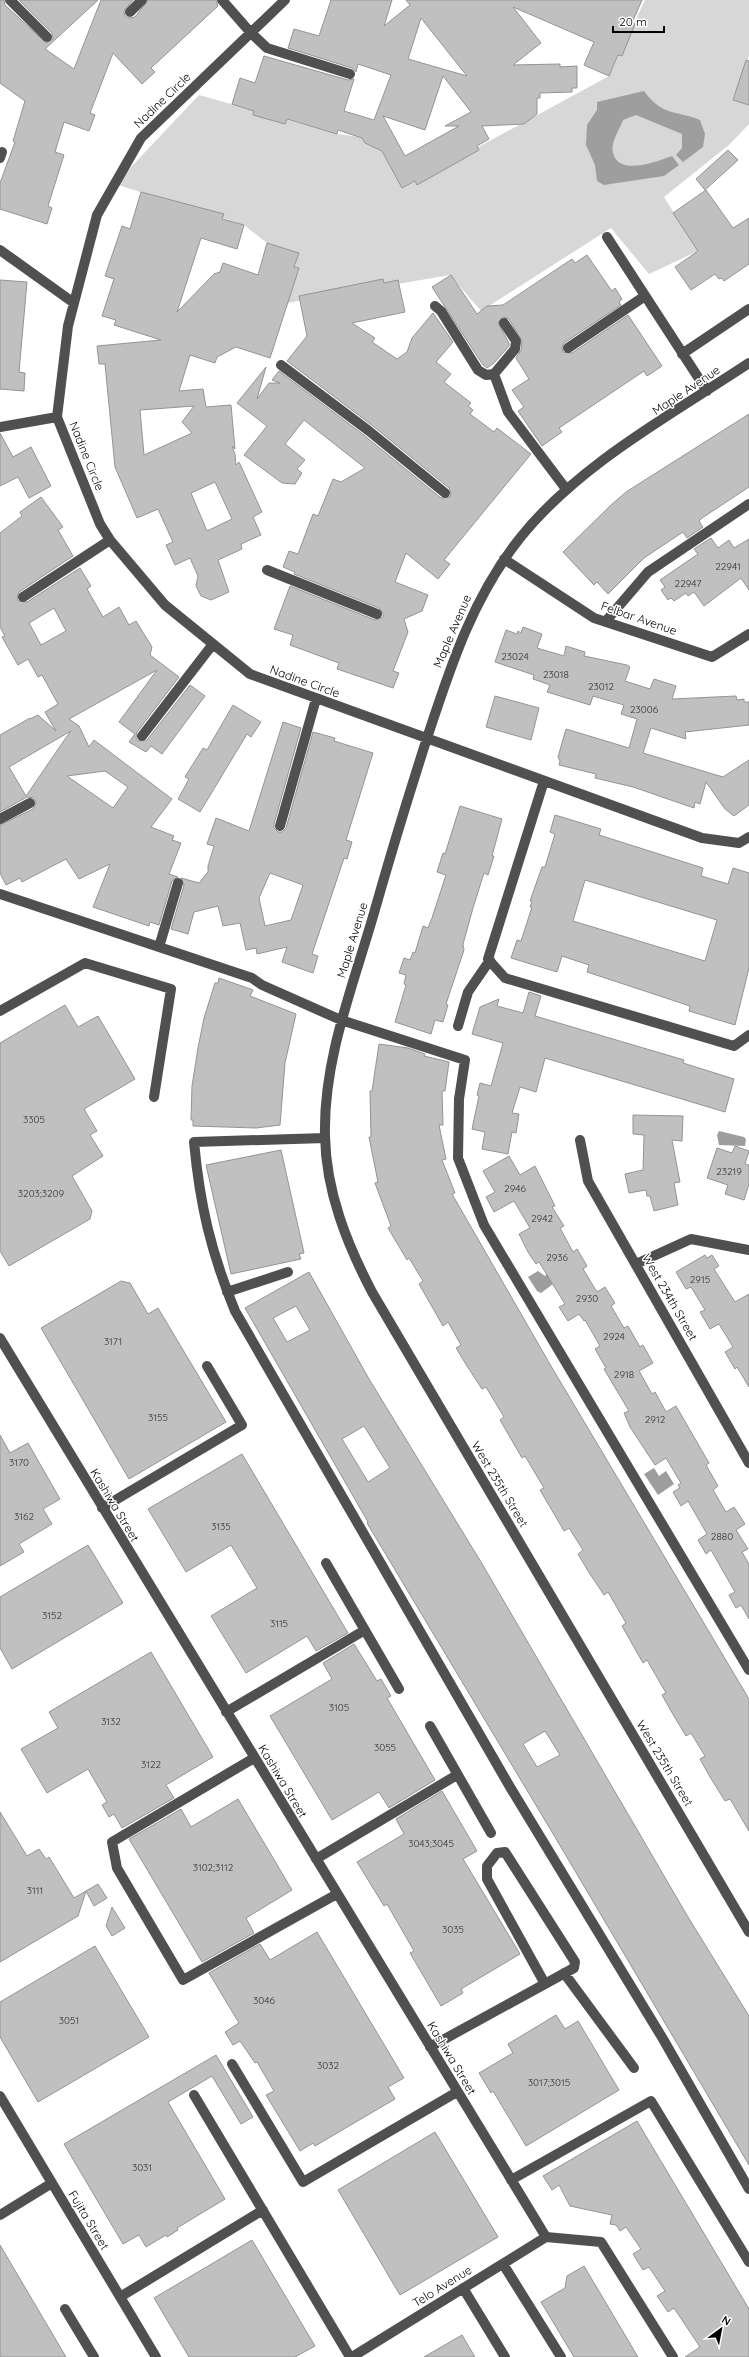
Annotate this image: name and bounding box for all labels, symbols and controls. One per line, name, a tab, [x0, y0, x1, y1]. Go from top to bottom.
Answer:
scale bar	[613, 8, 664, 34]
text: 20 m	[619, 14, 647, 29]
street label: Nadine Circle	[130, 69, 194, 131]
street label: Maple Avenue	[649, 362, 723, 418]
street label: Nadine Circle	[66, 419, 108, 493]
house number: 22941	[715, 560, 741, 573]
house number: 22947	[675, 577, 701, 590]
street label: Maple Avenue	[430, 592, 474, 670]
street label: Felbar Avenue	[599, 598, 679, 638]
house number: 23024	[501, 650, 529, 663]
street label: Nadine Circle	[268, 661, 342, 701]
house number: 23018	[543, 668, 569, 681]
house number: 23012	[588, 680, 614, 693]
house number: 23006	[630, 703, 659, 716]
street label: Maple Avenue	[333, 900, 371, 980]
house number: 3305	[23, 1113, 45, 1126]
house number: 23219	[716, 1165, 742, 1178]
house number: 2946	[504, 1182, 526, 1195]
house number: 3203;3209	[18, 1187, 65, 1200]
house number: 2942	[531, 1212, 553, 1225]
house number: 2936	[546, 1251, 568, 1264]
street label: West 234th Street	[639, 1251, 701, 1343]
house number: 2915	[690, 1273, 710, 1286]
house number: 2930	[576, 1292, 598, 1305]
house number: 2924	[603, 1330, 625, 1343]
house number: 3171	[104, 1335, 122, 1348]
house number: 2918	[614, 1368, 634, 1381]
house number: 3155	[148, 1411, 168, 1424]
house number: 2912	[645, 1413, 666, 1426]
street label: West 235th Street	[468, 1438, 532, 1530]
house number: 3170	[9, 1456, 29, 1469]
street label: Kashiwa Street	[87, 1466, 143, 1544]
house number: 3162	[14, 1510, 34, 1523]
house number: 3135	[211, 1520, 231, 1533]
house number: 2880	[711, 1530, 733, 1543]
house number: 3152	[42, 1609, 62, 1622]
house number: 3115	[270, 1617, 288, 1630]
house number: 3105	[329, 1701, 349, 1714]
house number: 3132	[101, 1715, 121, 1728]
street label: West 235th Street	[633, 1717, 697, 1809]
house number: 3055	[374, 1741, 396, 1754]
street label: Kashiwa Street	[255, 1742, 311, 1820]
house number: 3122	[141, 1758, 161, 1771]
house number: 3043;3045	[408, 1837, 454, 1850]
house number: 3102;3112	[193, 1861, 234, 1874]
house number: 3111	[27, 1884, 43, 1897]
house number: 3035	[442, 1923, 464, 1936]
house number: 3046	[253, 1994, 276, 2007]
house number: 3051	[59, 2014, 79, 2027]
street label: Kashiwa Street	[424, 2019, 480, 2097]
house number: 3032	[317, 2059, 339, 2072]
house number: 3017;3015	[528, 2076, 570, 2089]
house number: 3031	[132, 2161, 152, 2174]
street label: Fujita Street	[65, 2188, 113, 2252]
street label: Telo Avenue	[410, 2262, 474, 2310]
north arrow	[701, 2309, 741, 2349]
text: N	[719, 2312, 733, 2329]

